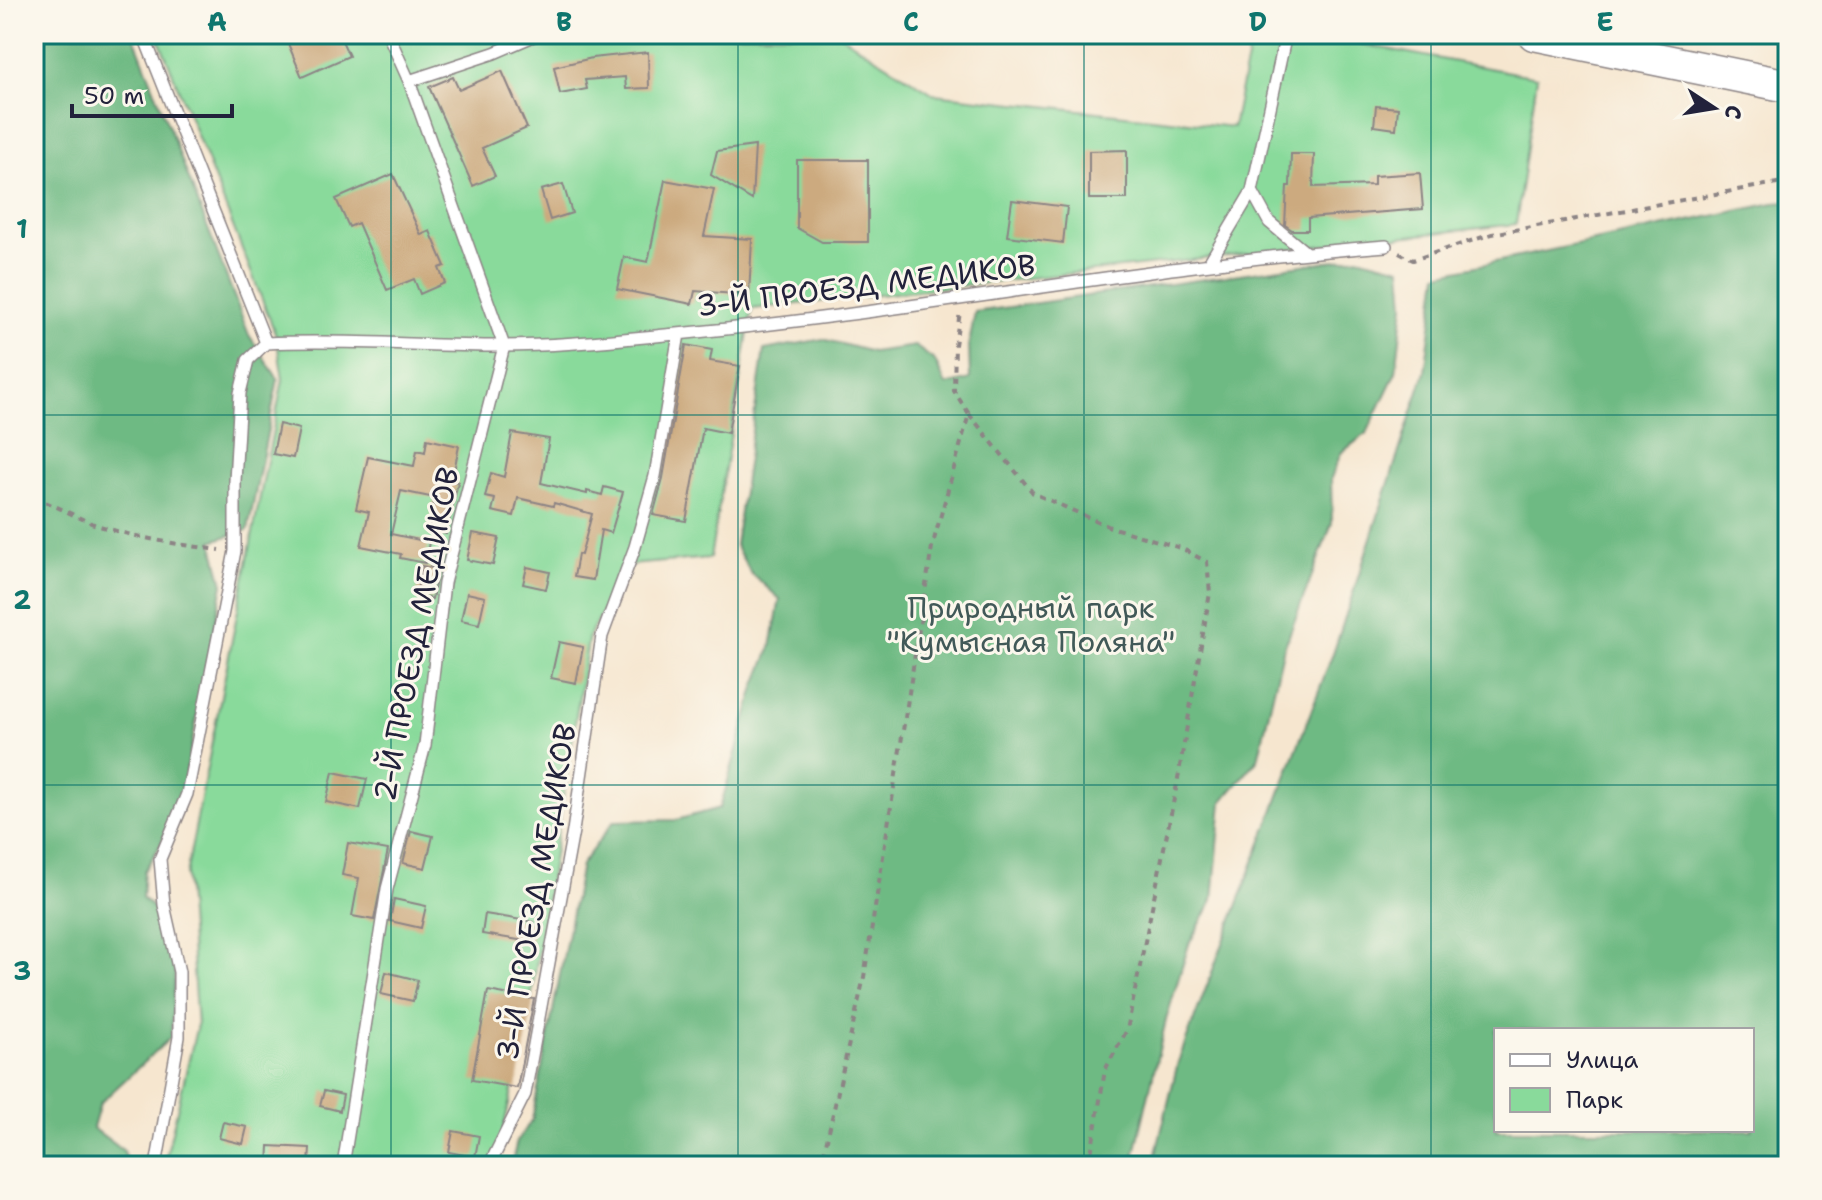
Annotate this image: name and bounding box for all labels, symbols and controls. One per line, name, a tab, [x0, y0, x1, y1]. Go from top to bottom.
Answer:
text: A	[207, 4, 227, 39]
text: B	[556, 4, 572, 39]
text: C	[903, 4, 919, 39]
text: D	[1249, 4, 1267, 39]
text: E	[1596, 4, 1614, 39]
scale bar	[72, 68, 232, 118]
north arrow	[1674, 68, 1754, 148]
text: 50 m	[84, 80, 144, 112]
text: С	[1717, 102, 1749, 122]
text: 1	[16, 211, 28, 246]
street label: 3-Й ПРОЕЗД МЕДИКОВ	[694, 244, 1038, 326]
street label: 2-Й ПРОЕЗД МЕДИКОВ	[363, 463, 469, 805]
text: 2	[13, 582, 31, 617]
park label: Природный парк "Кумысная Поляна"	[887, 587, 1175, 662]
street label: 3-Й ПРОЕЗД МЕДИКОВ	[486, 720, 586, 1064]
text: 3	[13, 953, 31, 988]
legend	[1494, 1028, 1754, 1132]
text: Улица	[1566, 1044, 1639, 1076]
text: Парк	[1566, 1084, 1623, 1116]

